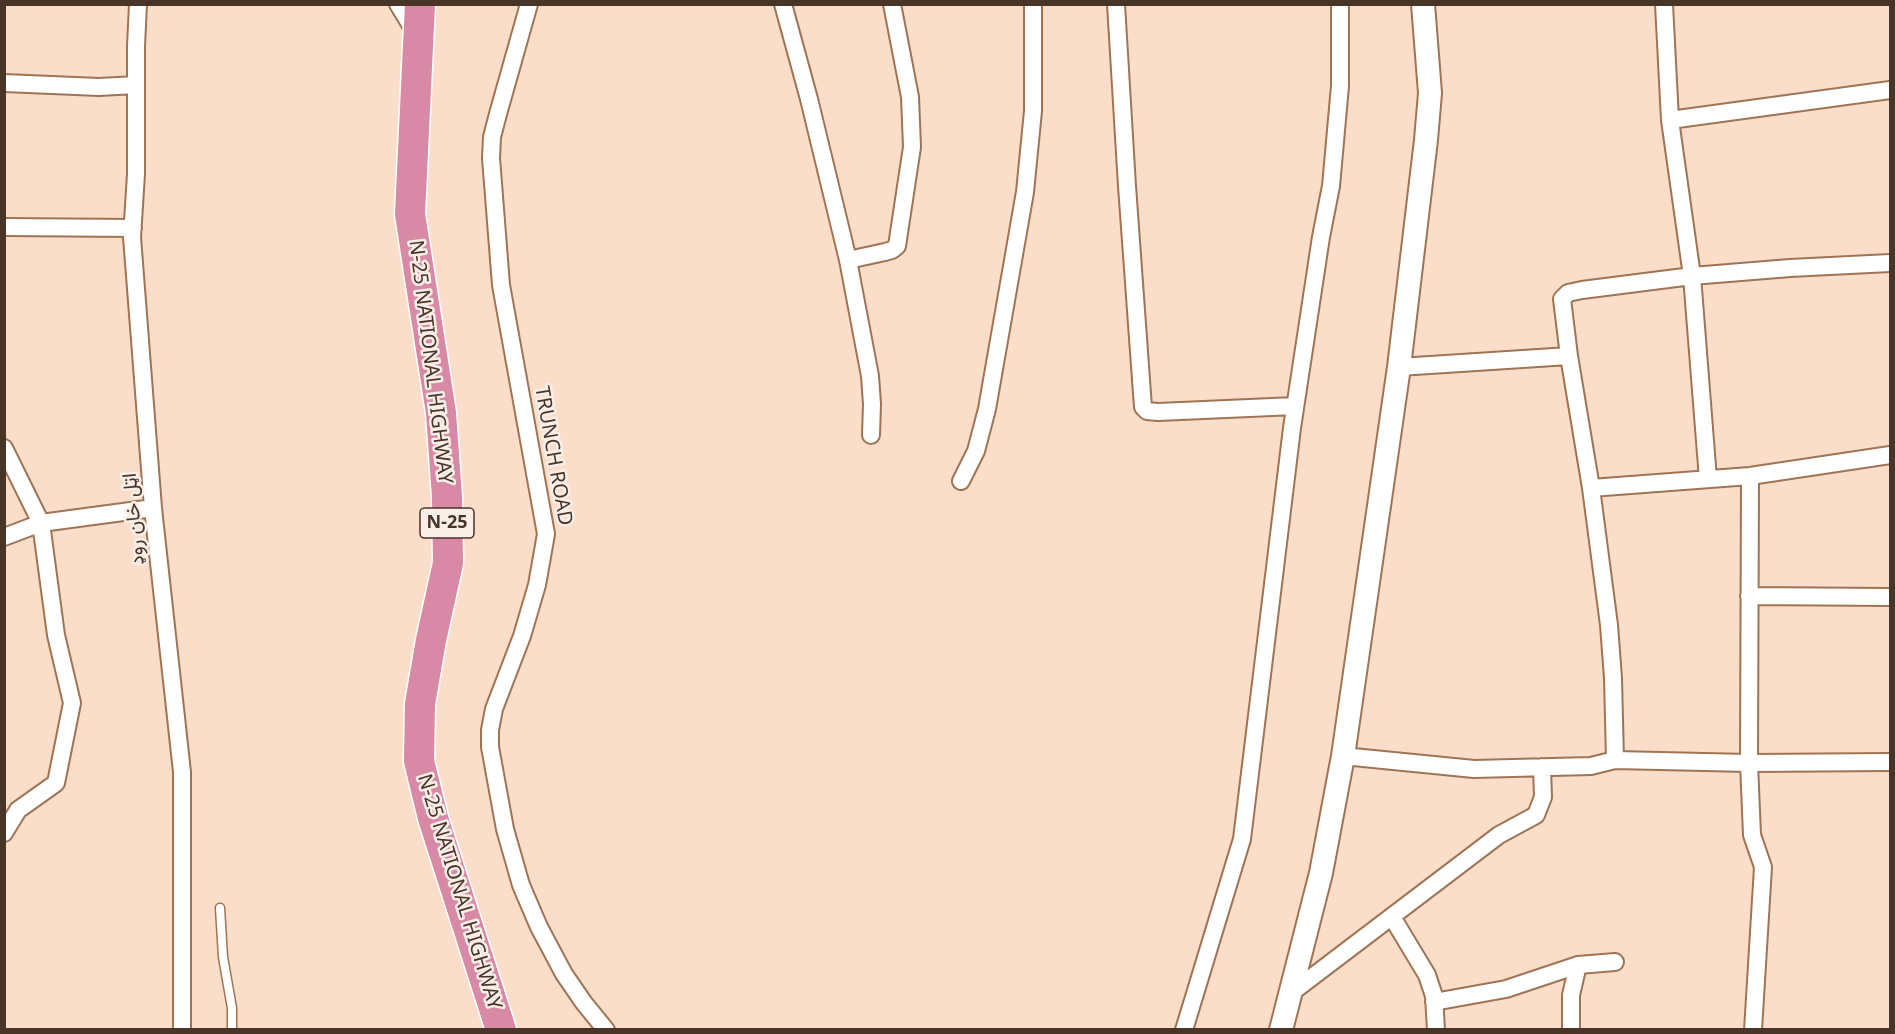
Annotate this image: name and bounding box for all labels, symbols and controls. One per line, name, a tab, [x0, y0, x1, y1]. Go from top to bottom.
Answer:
street label: N-25 NATIONAL HIGHWAY	[403, 239, 457, 485]
street label: TRUNCH ROAD	[529, 384, 577, 528]
street label: اټل خان روډ	[118, 472, 150, 566]
road number: N-25	[420, 508, 474, 538]
street label: N-25 NATIONAL HIGHWAY	[412, 771, 506, 1013]

